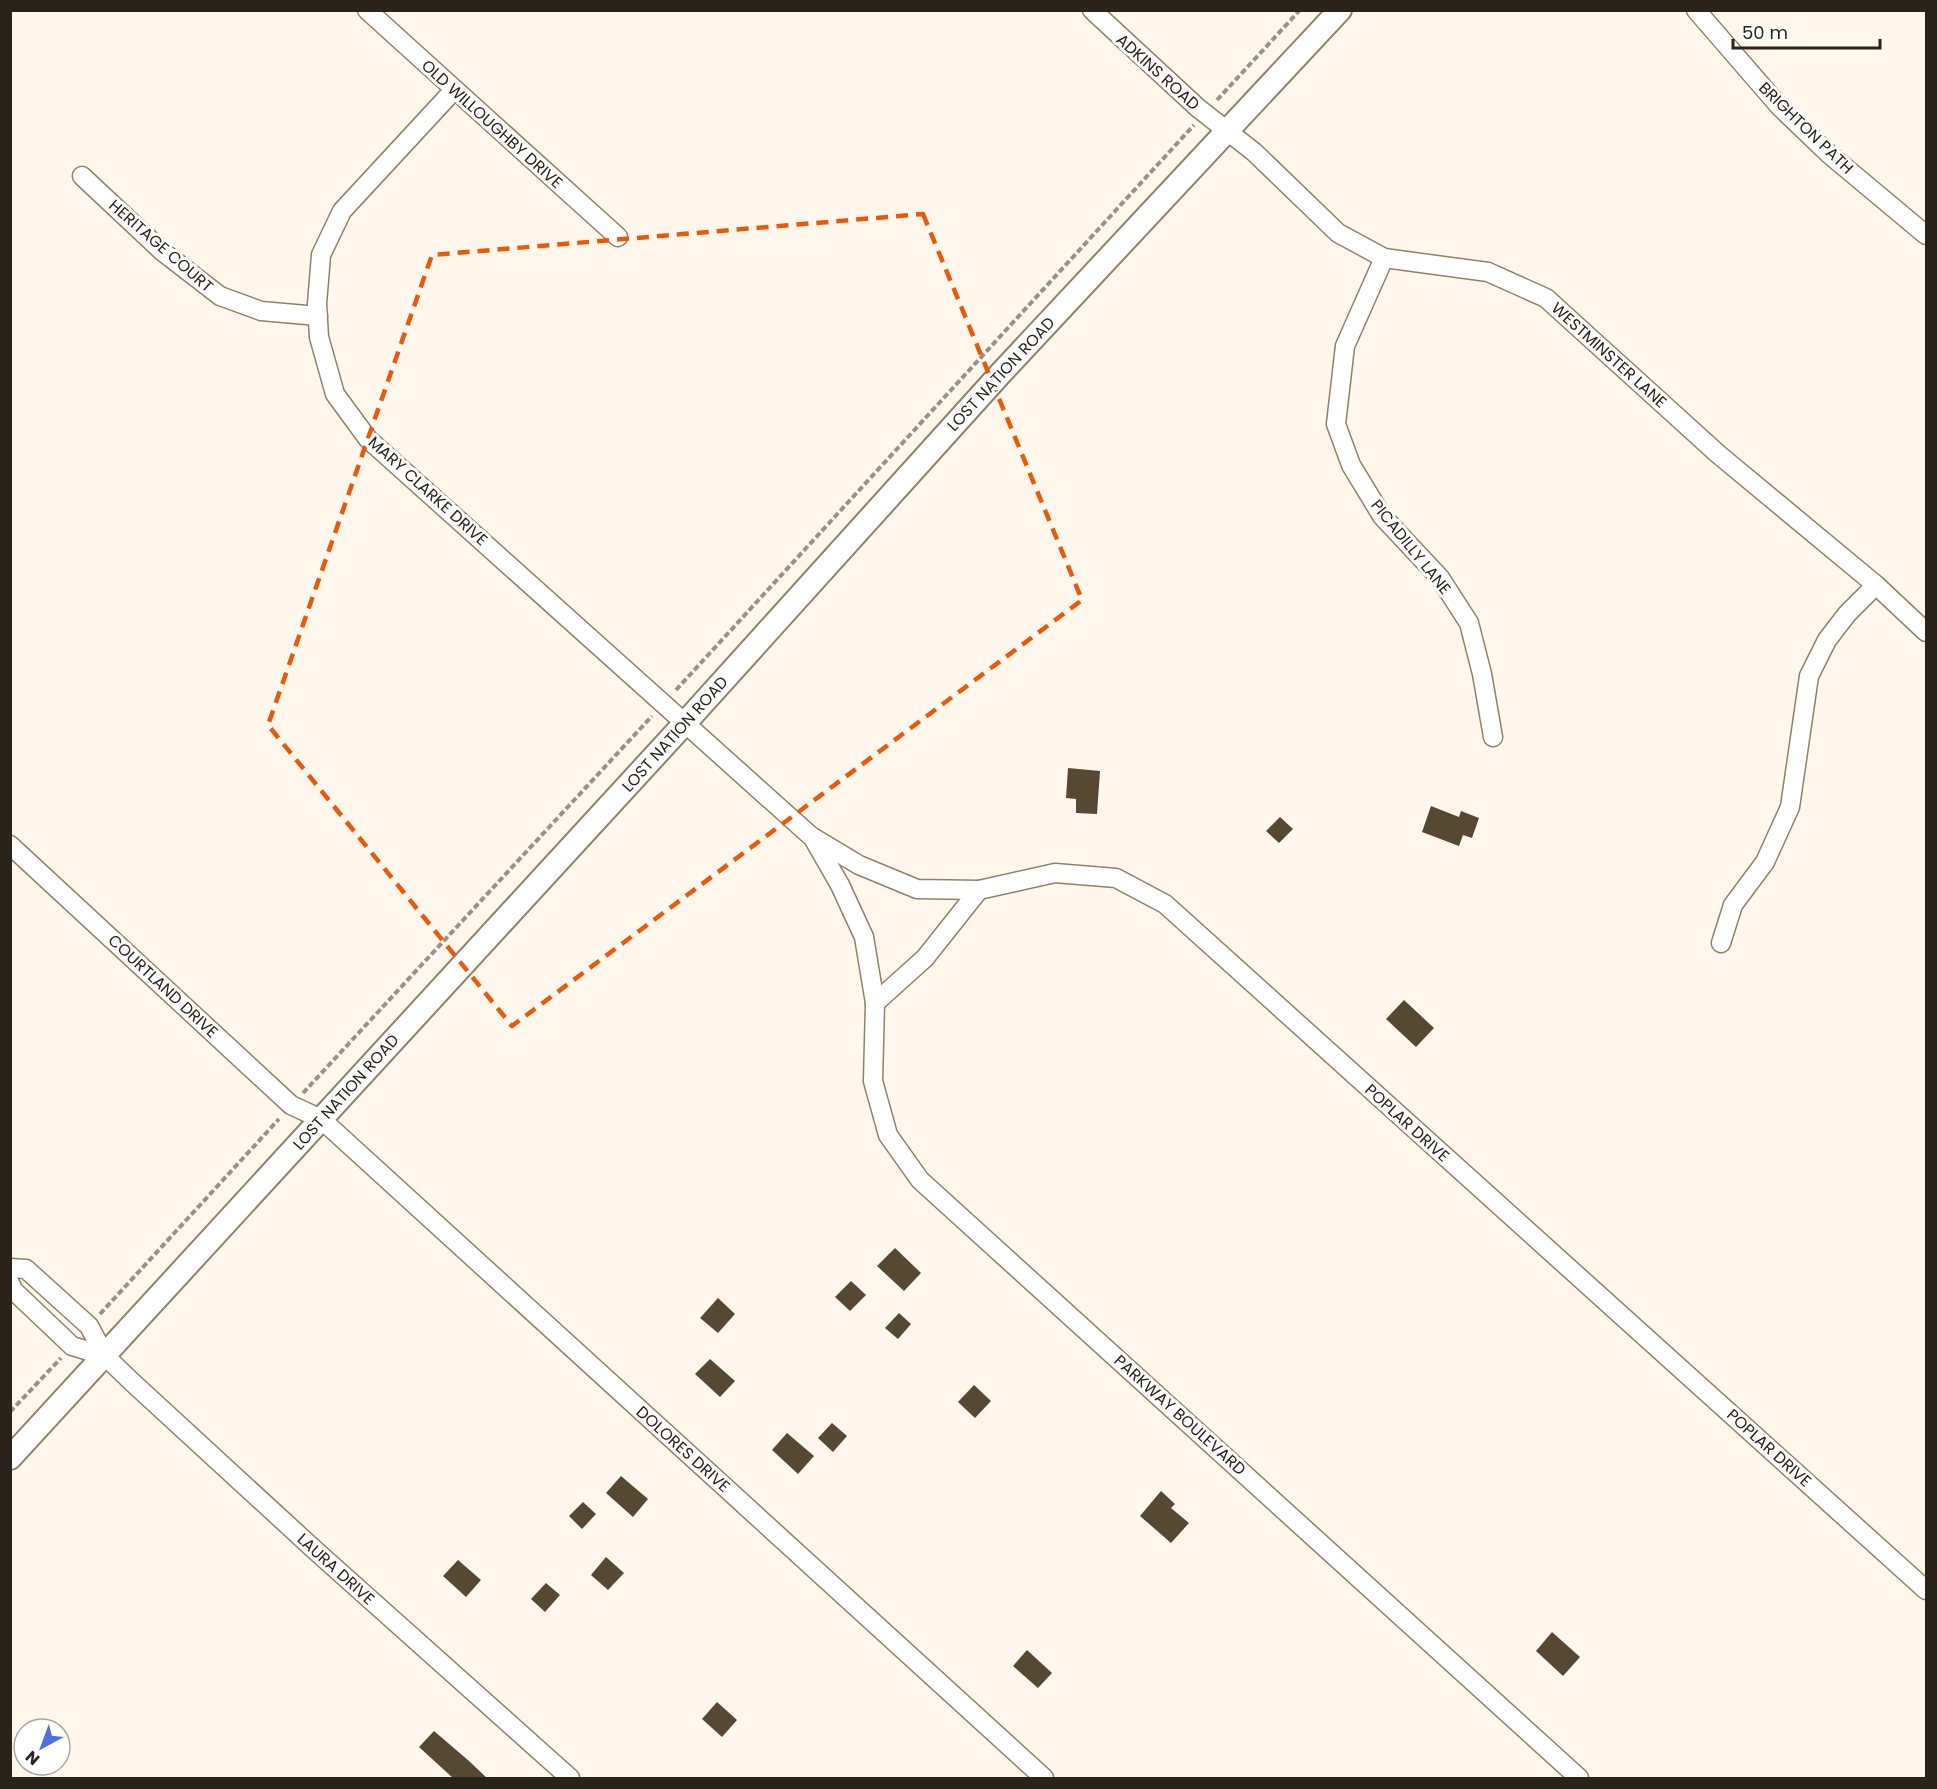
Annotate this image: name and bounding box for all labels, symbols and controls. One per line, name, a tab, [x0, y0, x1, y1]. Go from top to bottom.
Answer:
scale bar	[1733, 12, 1880, 50]
text: 50 m	[1742, 20, 1788, 45]
street label: ADKINS ROAD	[1111, 28, 1205, 116]
street label: OLD WILLOUGHBY DRIVE	[416, 54, 568, 194]
street label: BRIGHTON PATH	[1754, 77, 1858, 179]
street label: HERITAGE COURT	[104, 194, 218, 298]
street label: WESTMINSTER LANE	[1546, 297, 1672, 413]
street label: LOST NATION ROAD	[942, 312, 1060, 436]
street label: MARY CLARKE DRIVE	[363, 431, 493, 551]
street label: PICADILLY LANE	[1366, 495, 1456, 599]
street label: LOST NATION ROAD	[617, 671, 733, 797]
street label: COURTLAND DRIVE	[103, 929, 223, 1043]
street label: LOST NATION ROAD	[288, 1029, 404, 1155]
street label: POPLAR DRIVE	[1360, 1079, 1454, 1167]
street label: PARKWAY BOULEVARD	[1109, 1349, 1251, 1481]
street label: DOLORES DRIVE	[631, 1401, 735, 1497]
street label: POPLAR DRIVE	[1722, 1404, 1816, 1492]
street label: LAURA DRIVE	[292, 1528, 380, 1610]
north arrow	[12, 1717, 72, 1777]
text: N	[20, 1745, 45, 1771]

